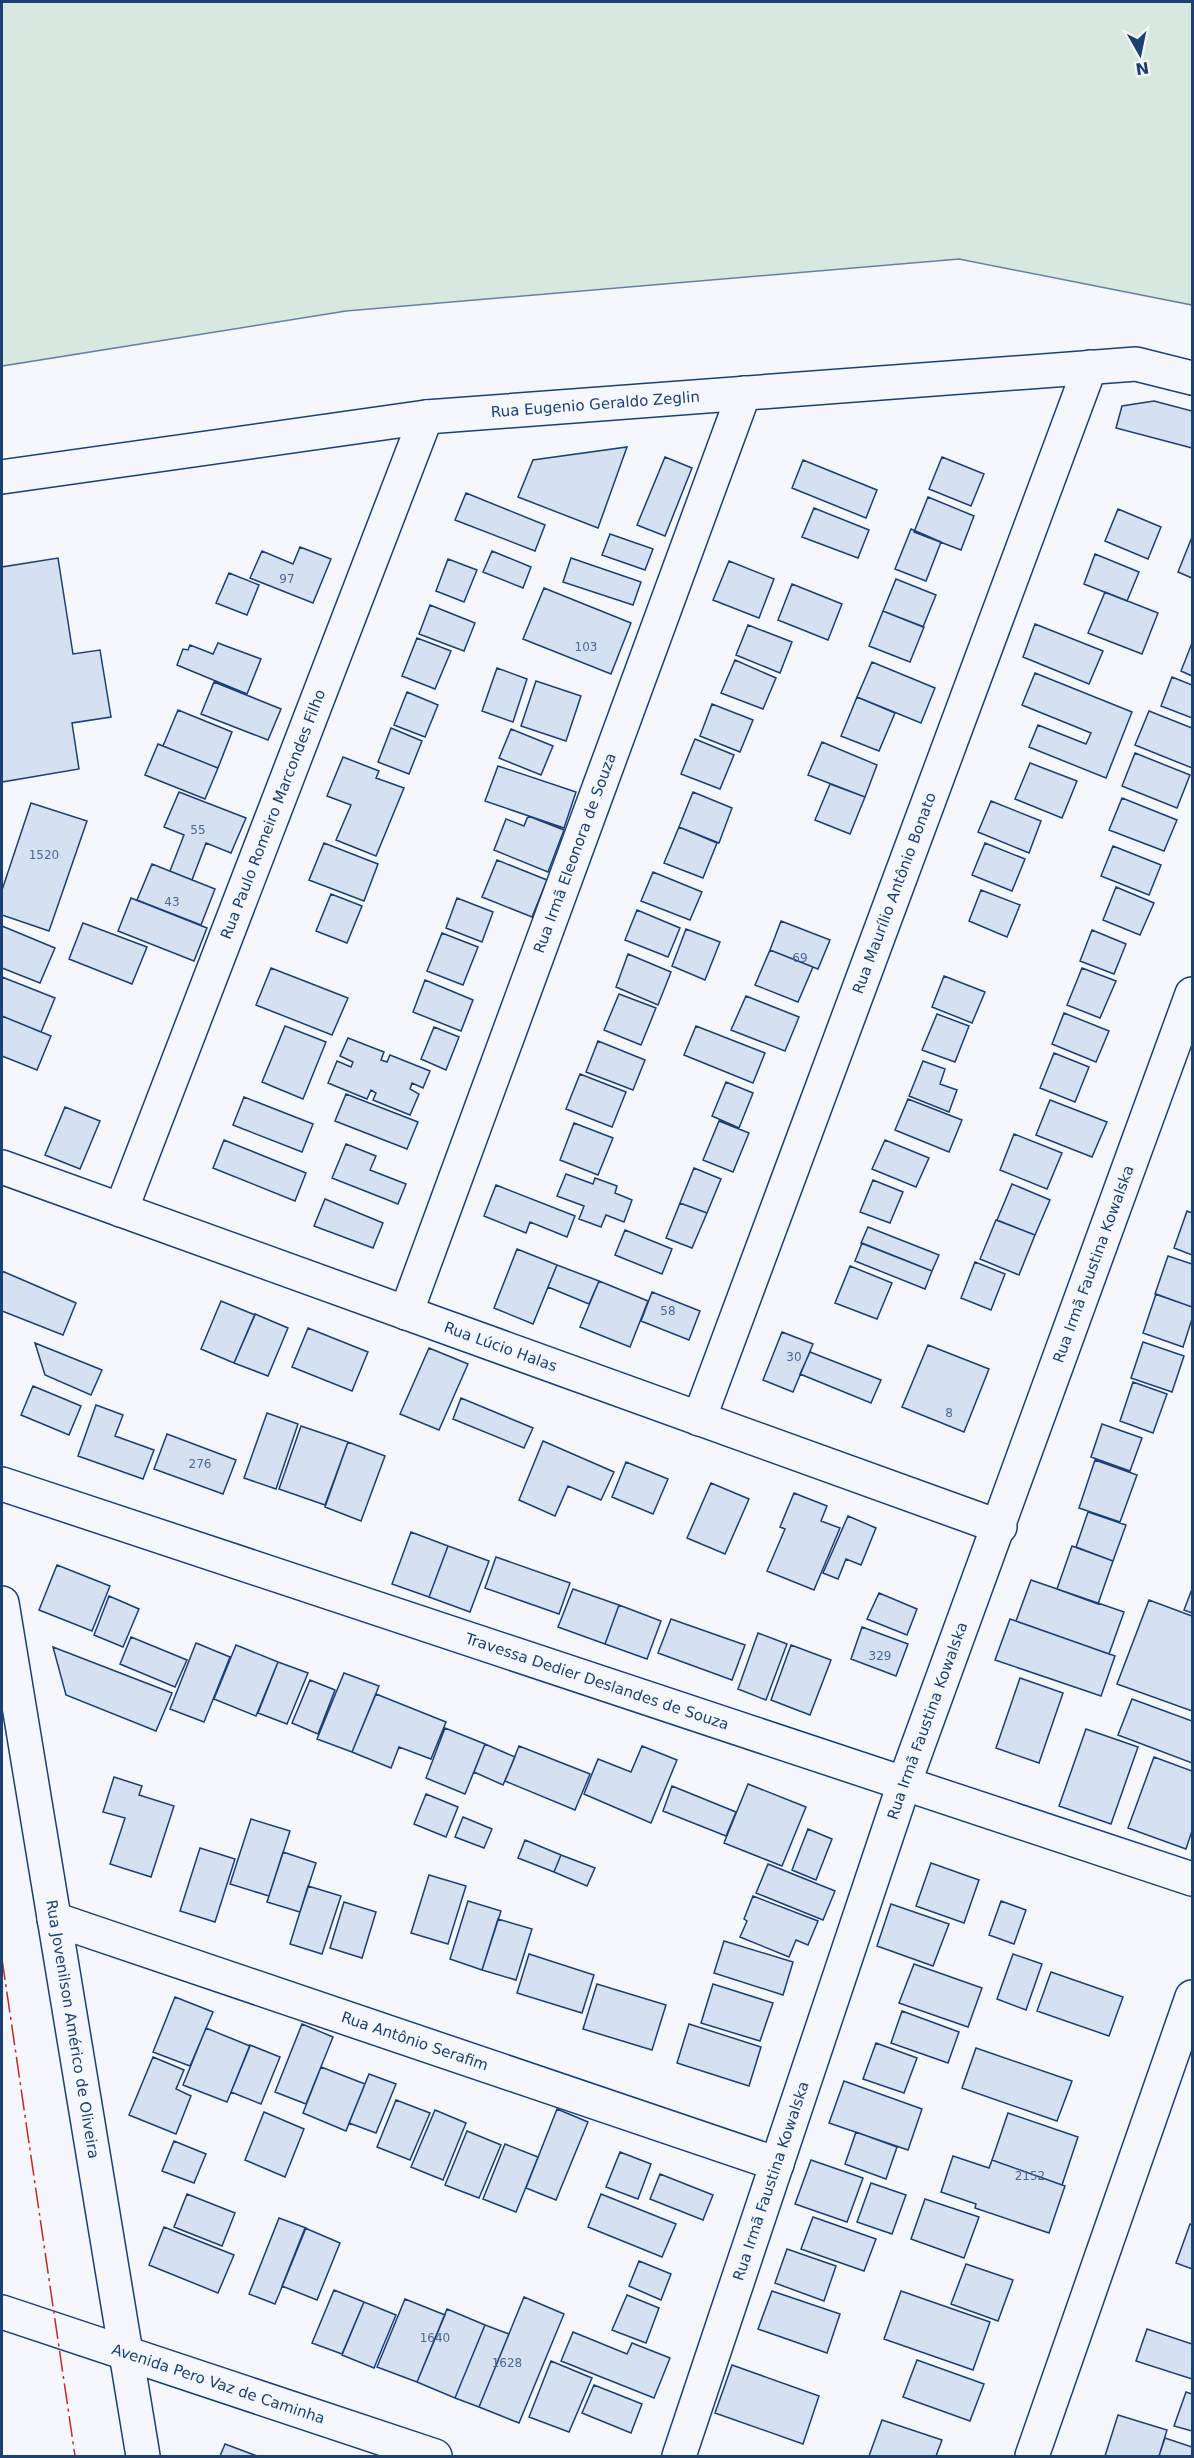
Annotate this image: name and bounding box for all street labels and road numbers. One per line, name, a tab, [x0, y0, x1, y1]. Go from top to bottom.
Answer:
street label: Rua Eugenio Geraldo Zeglin	[490, 388, 700, 421]
street label: Rua Paulo Romeiro Marcondes Filho	[217, 687, 329, 942]
street label: Rua Irmã Eleonora de Souza	[530, 750, 620, 956]
street label: Rua Maurílio Antônio Bonato	[849, 790, 940, 996]
street label: Rua Irmã Faustina Kowalska	[1049, 1163, 1138, 1365]
street label: Rua Lúcio Halas	[442, 1318, 560, 1376]
street label: Rua Irmã Faustina Kowalska	[884, 1619, 971, 1822]
street label: Travessa Dedier Deslandes de Souza	[462, 1629, 731, 1734]
street label: Rua Jovenilson Américo de Oliveira	[42, 1898, 103, 2160]
street label: Rua Antônio Serafim	[339, 2008, 491, 2075]
street label: Rua Irmã Faustina Kowalska	[729, 2079, 813, 2283]
street label: Avenida Pero Vaz de Caminha	[109, 2340, 327, 2428]

